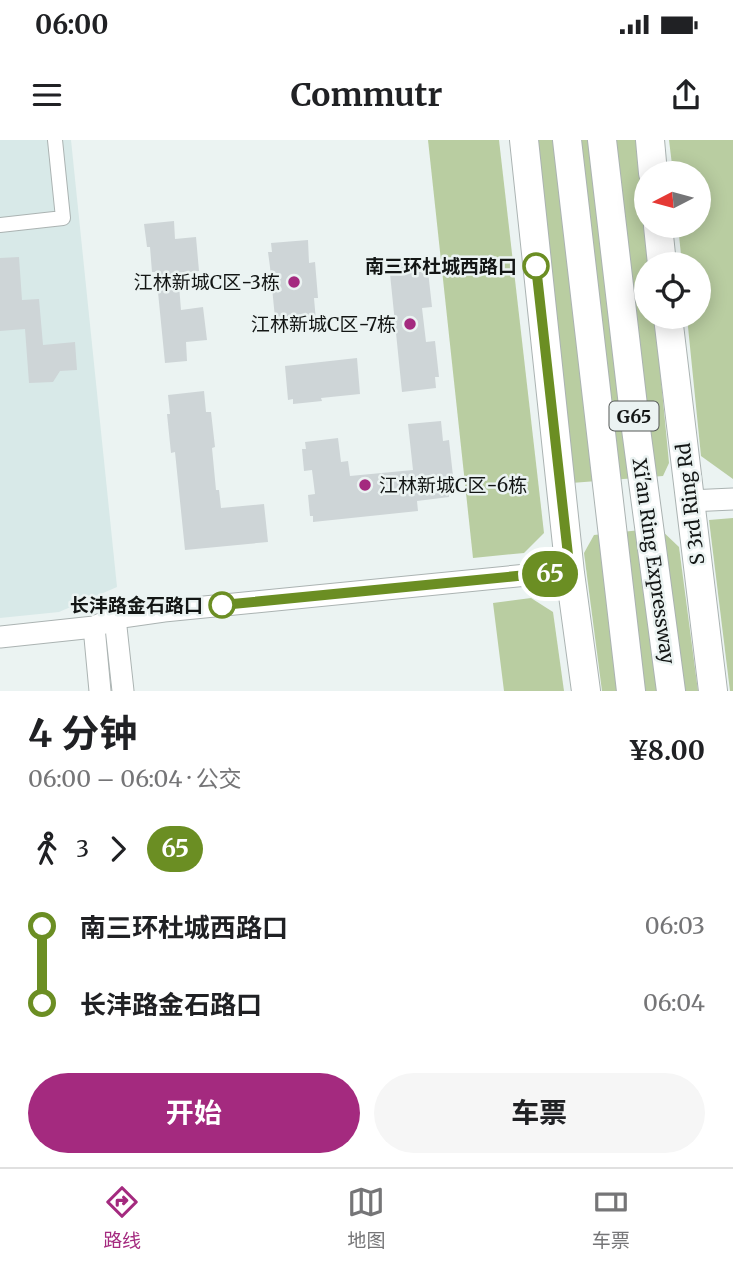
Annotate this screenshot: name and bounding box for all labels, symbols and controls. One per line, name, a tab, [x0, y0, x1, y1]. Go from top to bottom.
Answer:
text: 06:00	[35, 8, 109, 41]
text: Commutr	[291, 75, 442, 115]
icon: menu	[28, 76, 66, 114]
icon: share	[667, 76, 705, 114]
north arrow	[634, 161, 710, 238]
map controls	[634, 161, 711, 329]
button: locate	[634, 252, 711, 329]
marker: 南三环杜城西路口	[523, 253, 549, 279]
place label: 南三环杜城西路口	[365, 254, 517, 278]
place label: 江林新城C区-3栋	[134, 270, 280, 294]
marker: 江林新城C区-3栋	[286, 274, 302, 290]
place label: 江林新城C区-7栋	[251, 312, 396, 336]
marker: 江林新城C区-7栋	[402, 316, 418, 332]
road number: G65	[610, 402, 658, 430]
street label: S 3rd Ring Rd	[671, 442, 709, 566]
street label: Xi'an Ring Expressway	[628, 457, 680, 665]
place label: 江林新城C区-6栋	[379, 473, 527, 497]
marker: 江林新城C区-6栋	[357, 477, 373, 493]
line badge: 65	[518, 551, 582, 597]
text: 65	[536, 558, 564, 589]
marker: 长沣路金石路口	[209, 592, 235, 618]
place label: 长沣路金石路口	[70, 593, 203, 617]
text: 4 分钟	[28, 710, 137, 757]
text: ¥8.00	[628, 734, 705, 767]
text: 06:00 – 06:04 · 公交	[28, 764, 242, 793]
icon: walk	[28, 830, 66, 868]
icon: forward	[99, 830, 137, 868]
text: 65	[161, 833, 189, 864]
text: 3	[76, 834, 89, 863]
text: 南三环杜城西路口	[80, 911, 288, 944]
text: 06:03	[645, 911, 705, 940]
text: 长沣路金石路口	[80, 988, 262, 1021]
text: 06:04	[643, 988, 705, 1017]
button: 开始	[28, 1073, 360, 1153]
button: 车票	[374, 1073, 705, 1153]
tab: 路线	[103, 1183, 141, 1252]
tab: 地图	[347, 1183, 386, 1252]
tab: 车票	[592, 1183, 630, 1252]

